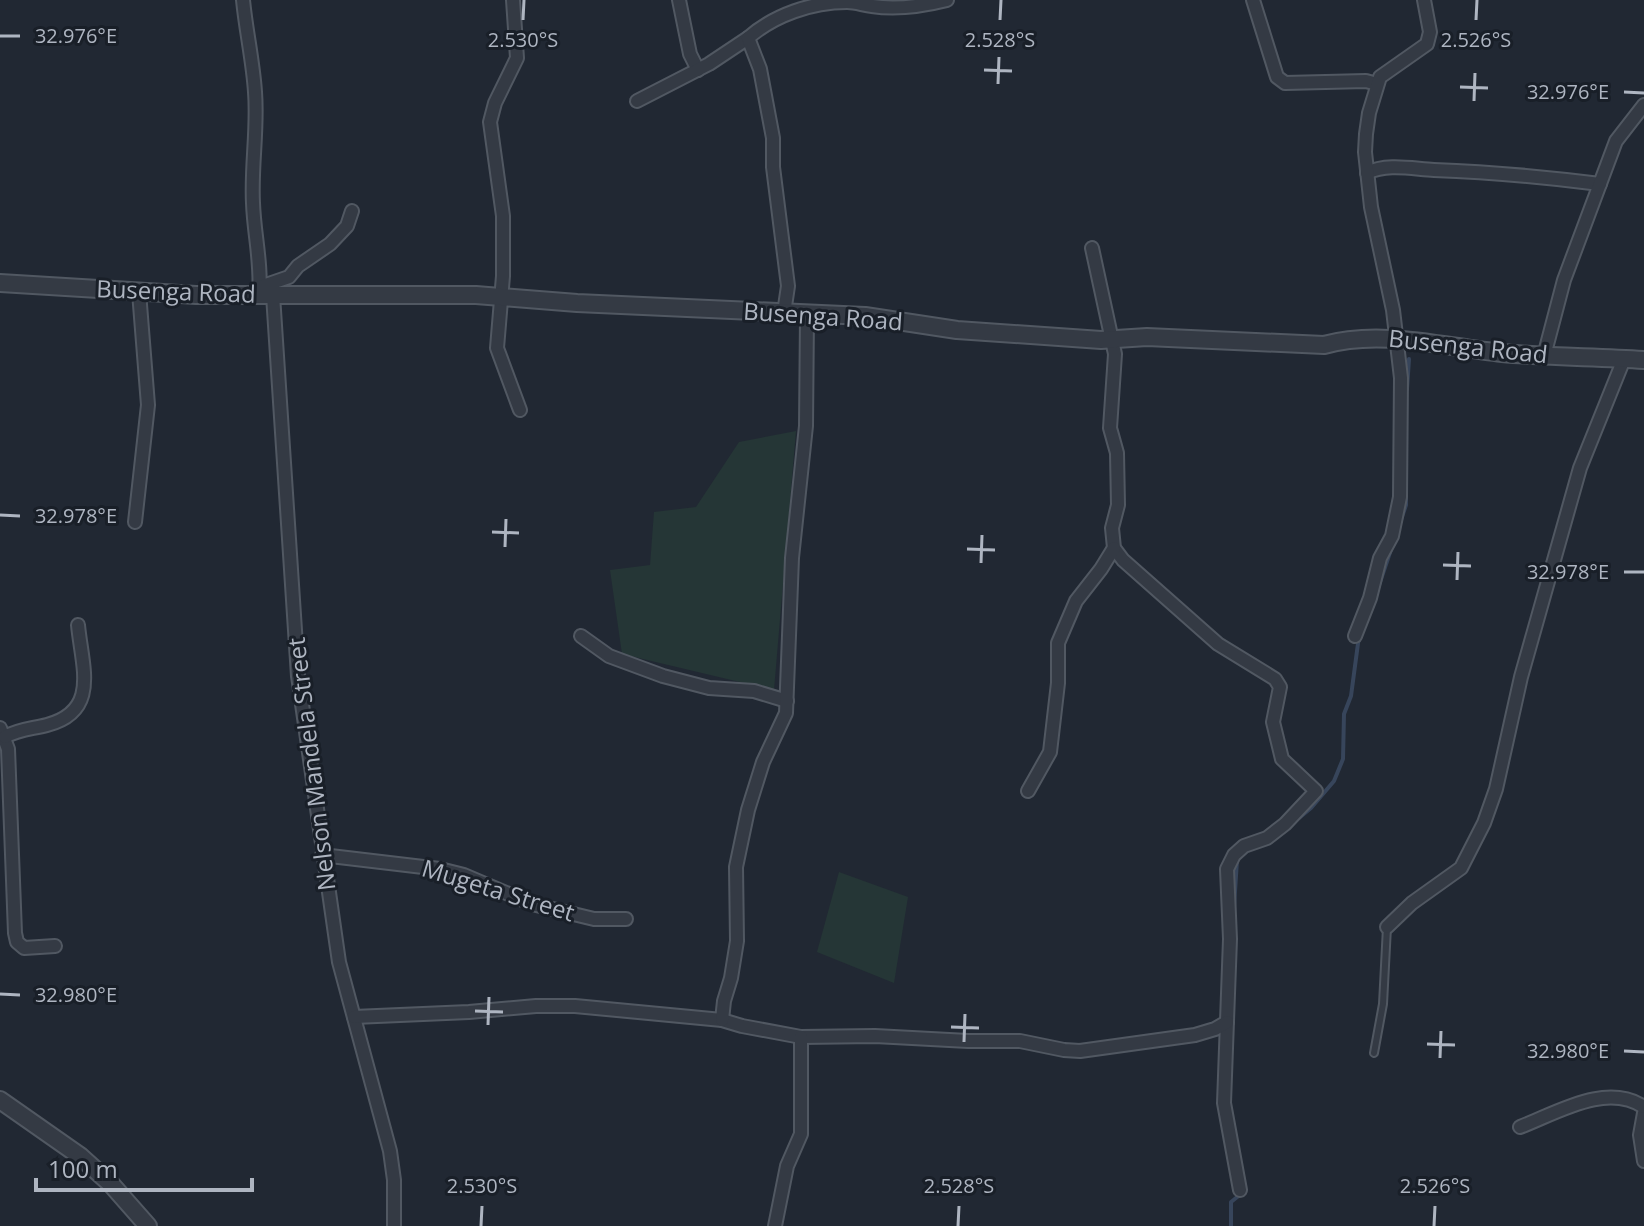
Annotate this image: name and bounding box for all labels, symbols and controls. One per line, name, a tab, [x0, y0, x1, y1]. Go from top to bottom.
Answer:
text: 32.976°E	[35, 22, 117, 49]
text: 2.530°S	[488, 26, 558, 53]
text: 2.528°S	[965, 26, 1035, 53]
text: 2.526°S	[1441, 26, 1511, 53]
text: 32.976°E	[1527, 78, 1609, 105]
street label: Busenga Road	[96, 271, 256, 310]
street label: Busenga Road	[742, 293, 904, 338]
street label: Busenga Road	[1387, 321, 1549, 370]
text: 32.978°E	[35, 502, 117, 529]
text: 32.978°E	[1527, 558, 1609, 585]
street label: Nelson Mandela Street	[279, 636, 342, 893]
street label: Mugeta Street	[418, 851, 579, 928]
text: 32.980°E	[35, 981, 117, 1008]
text: 32.980°E	[1527, 1037, 1609, 1064]
scale bar	[36, 1142, 252, 1192]
text: 100 m	[48, 1152, 118, 1185]
text: 2.530°S	[447, 1172, 517, 1199]
text: 2.528°S	[924, 1172, 994, 1199]
text: 2.526°S	[1400, 1172, 1470, 1199]

